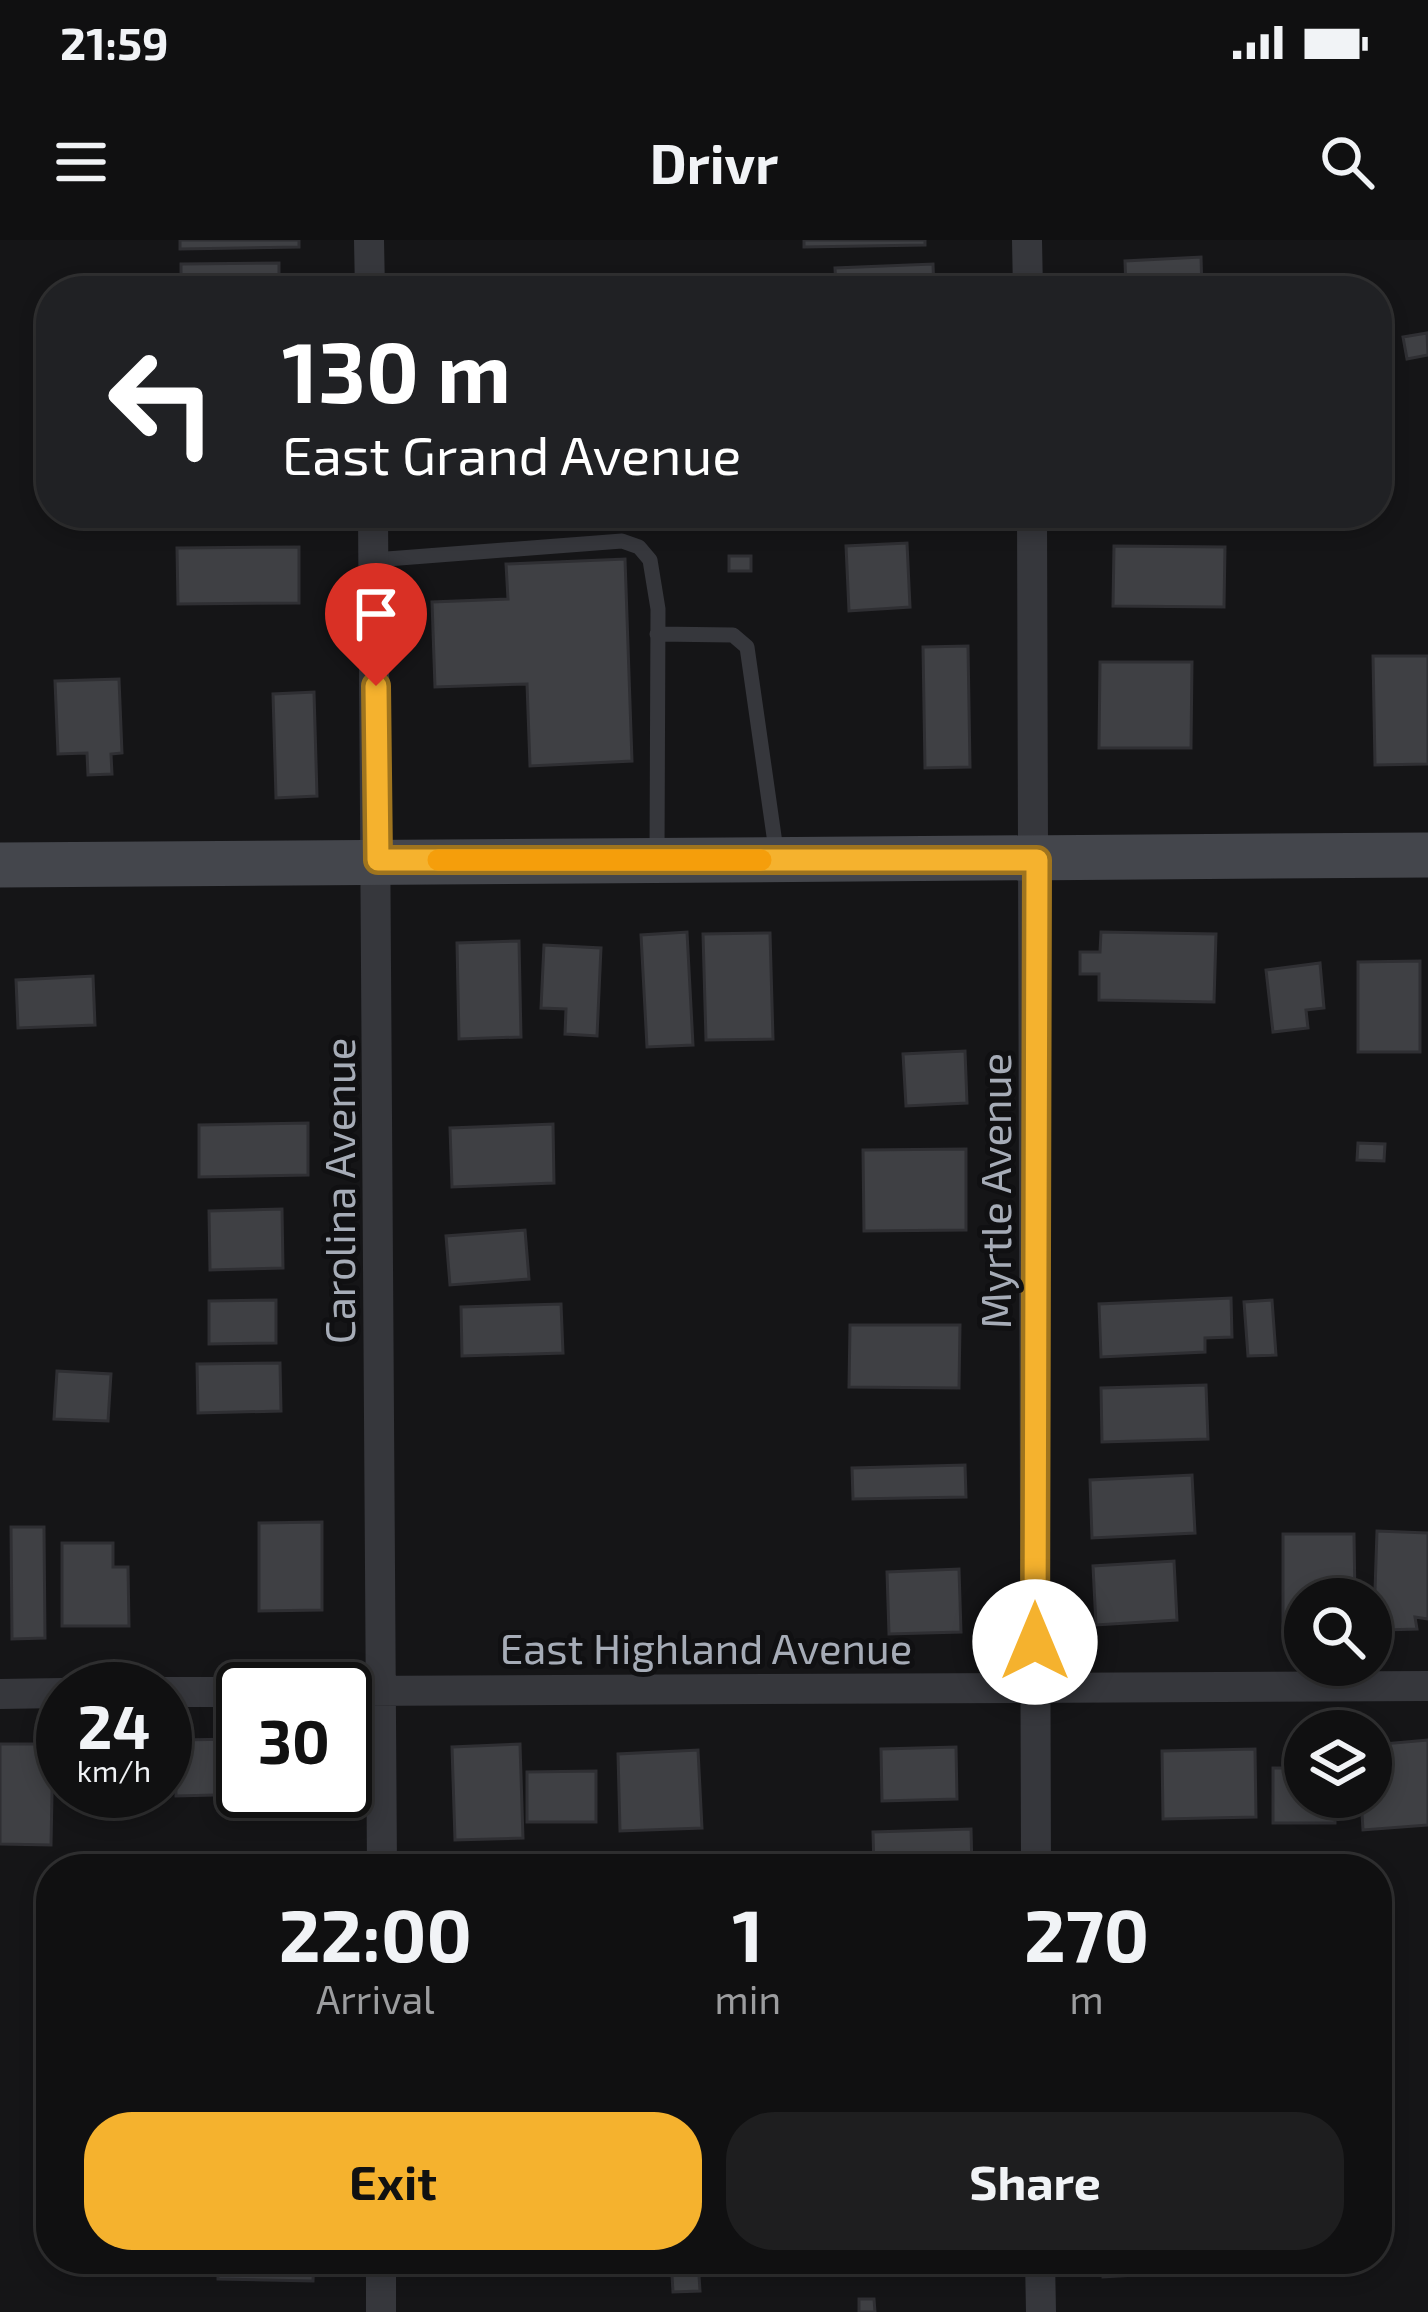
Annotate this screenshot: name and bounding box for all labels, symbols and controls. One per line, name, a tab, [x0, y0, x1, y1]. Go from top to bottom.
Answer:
text: 21:59	[60, 15, 169, 69]
icon: menu	[48, 129, 114, 195]
icon: search	[1314, 129, 1380, 195]
text: Drivr	[650, 130, 778, 195]
text: 130 m	[282, 319, 511, 420]
icon: left	[84, 324, 240, 480]
text: East Grand Avenue	[282, 421, 741, 486]
pin	[325, 563, 427, 686]
icon: arrive	[343, 581, 409, 647]
street label: Carolina Avenue	[313, 1038, 363, 1344]
street label: Myrtle Avenue	[969, 1053, 1019, 1329]
map controls	[1284, 1578, 1392, 1818]
button: search	[1284, 1578, 1392, 1686]
position arrow	[972, 1579, 1098, 1705]
street label: East Highland Avenue	[500, 1622, 912, 1672]
speed limit sign: 30	[216, 1662, 372, 1818]
text: 24	[77, 1689, 151, 1761]
button: layers	[1284, 1710, 1392, 1818]
text: km/h	[77, 1752, 151, 1788]
text: 22:00	[279, 1890, 472, 1976]
text: 1	[732, 1890, 763, 1976]
text: 270	[1024, 1890, 1149, 1976]
text: Arrival	[316, 1975, 435, 2022]
text: min	[715, 1975, 781, 2022]
text: m	[1069, 1975, 1104, 2022]
button: Exit	[84, 2112, 702, 2250]
button: Share	[726, 2112, 1344, 2250]

